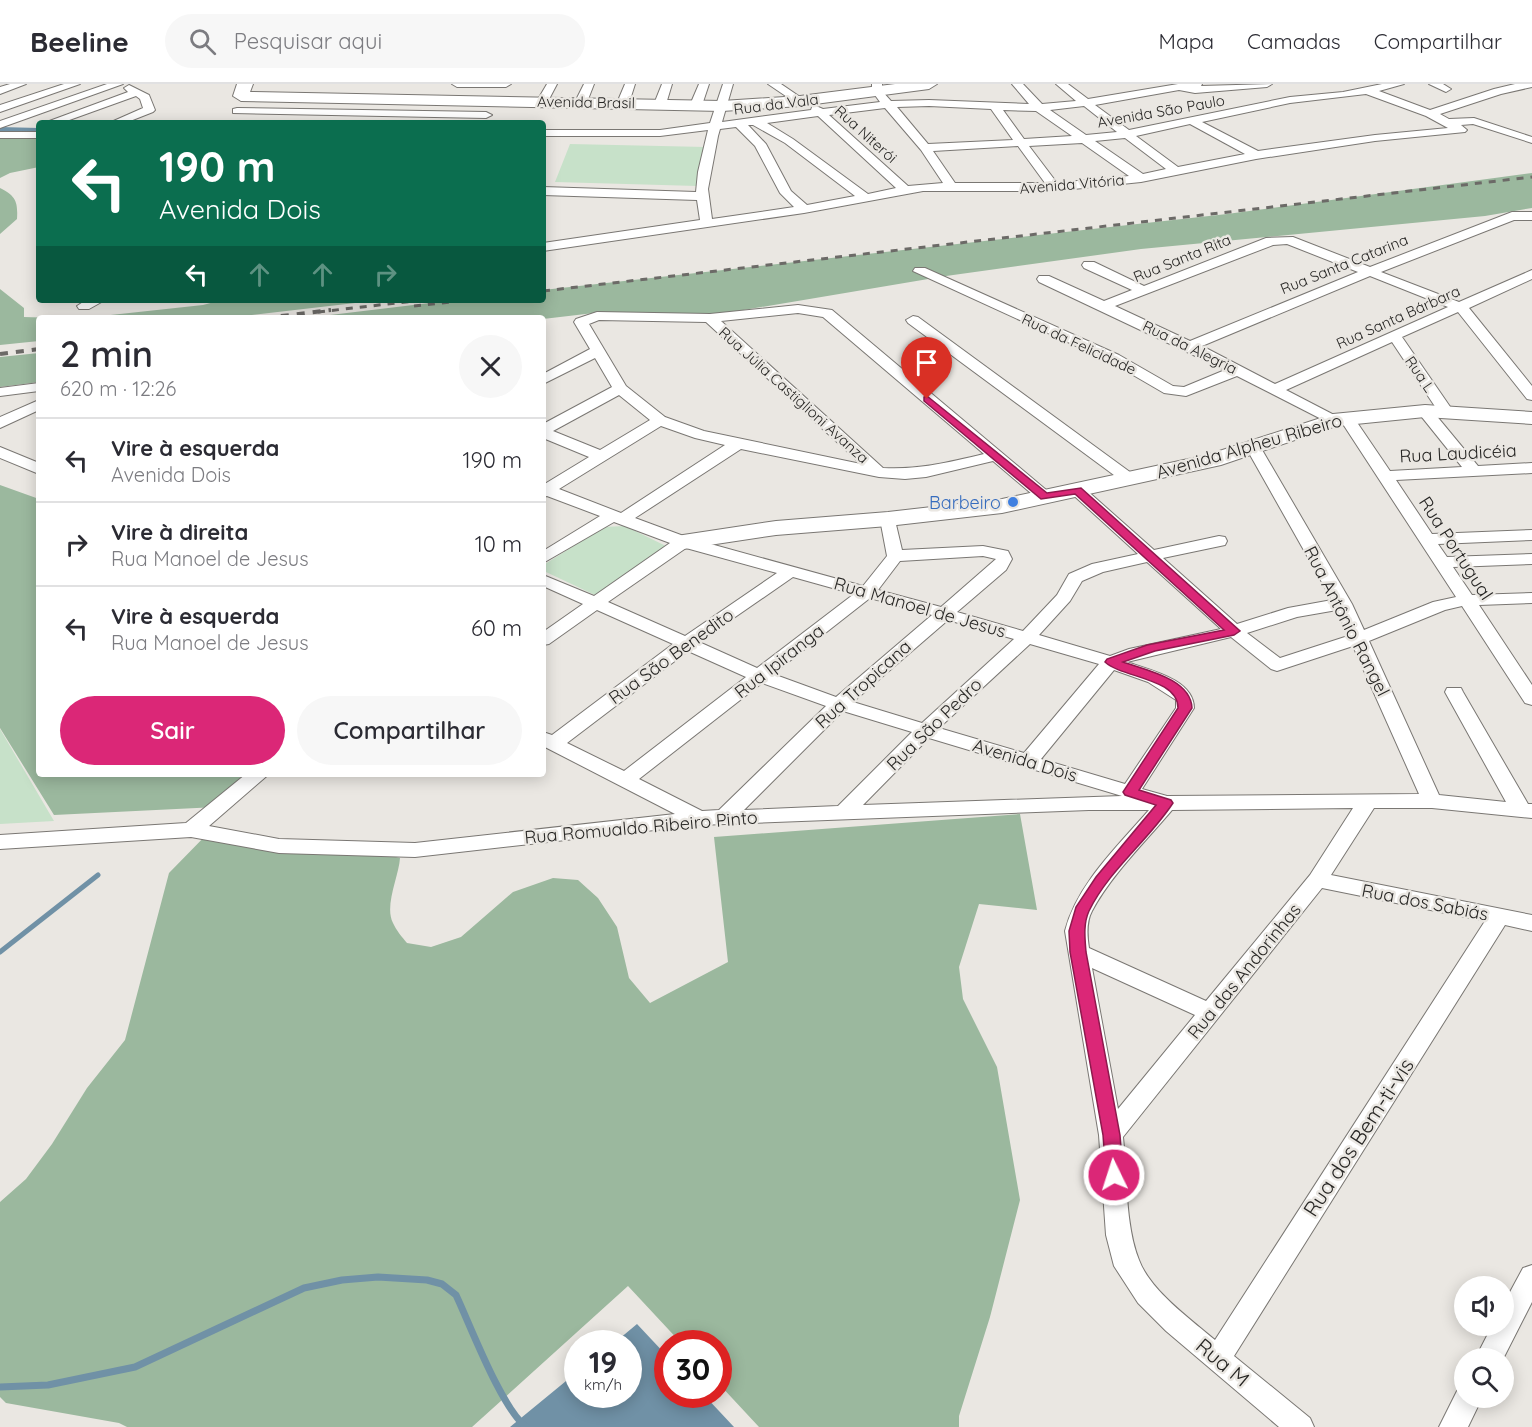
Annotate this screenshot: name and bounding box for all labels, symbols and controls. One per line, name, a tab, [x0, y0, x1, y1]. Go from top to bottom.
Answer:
search box	[165, 14, 585, 68]
text: Beeline	[30, 24, 129, 59]
icon: search	[186, 25, 219, 58]
text: Pesquisar aqui	[234, 27, 382, 55]
text: Mapa	[1159, 28, 1214, 54]
text: Camadas	[1247, 28, 1341, 54]
text: Compartilhar	[1374, 28, 1502, 54]
street label: Rua da Vala	[733, 89, 819, 119]
street label: Avenida São Paulo	[1096, 90, 1226, 132]
street label: Avenida Brasil	[537, 92, 635, 112]
street label: Rua Niterói	[831, 101, 901, 167]
text: 190 m	[159, 140, 275, 193]
icon: left	[60, 144, 138, 222]
street label: Avenida Vitória	[1019, 170, 1125, 198]
text: Avenida Dois	[159, 192, 321, 226]
street label: Rua Santa Rita	[1130, 230, 1234, 286]
street label: Rua Santa Catarina	[1277, 230, 1411, 298]
icon: left	[180, 258, 213, 291]
icon: ahead	[243, 258, 276, 291]
icon: ahead	[306, 258, 339, 291]
icon: right	[369, 258, 402, 291]
street label: Rua Santa Bárbara	[1333, 281, 1463, 353]
street label: Rua da Felicidade	[1019, 309, 1139, 379]
street label: Rua da Alegria	[1140, 316, 1240, 378]
street label: Rua Júlia Castiglioni Avanza	[715, 323, 873, 467]
text: 2 min	[60, 331, 153, 376]
button: close	[459, 335, 522, 398]
pin	[901, 337, 952, 399]
icon: arrive	[910, 346, 943, 379]
street label: Rua L	[1401, 352, 1439, 396]
text: 620 m · 12:26	[60, 376, 176, 401]
street label: Avenida Alpheu Ribeiro	[1153, 408, 1345, 484]
text: Vire à esquerda	[111, 434, 279, 462]
street label: Rua Laudicéia	[1399, 438, 1517, 468]
icon: left	[60, 444, 93, 477]
text: 190 m	[462, 446, 522, 474]
text: Avenida Dois	[111, 462, 231, 487]
place label: Barbeiro	[929, 491, 1001, 514]
street label: Rua Portugual	[1414, 492, 1498, 604]
marker: Barbeiro	[1006, 495, 1020, 509]
text: Vire à direita	[111, 518, 248, 546]
icon: right	[60, 528, 93, 561]
text: 10 m	[475, 530, 522, 558]
street label: Rua Antônio Rangel	[1299, 542, 1395, 700]
text: Rua Manoel de Jesus	[111, 546, 309, 571]
street label: Rua Manoel de Jesus	[831, 571, 1009, 643]
text: Vire à esquerda	[111, 602, 279, 630]
street label: Rua São Benedito	[604, 603, 738, 709]
icon: left	[60, 612, 93, 645]
text: 60 m	[471, 614, 522, 642]
street label: Rua Ipiranga	[730, 619, 828, 703]
text: Rua Manoel de Jesus	[111, 630, 309, 655]
street label: Rua Tropicana	[810, 635, 916, 733]
street label: Rua São Pedro	[881, 673, 987, 775]
button: Sair	[60, 696, 285, 765]
button: Compartilhar	[297, 696, 522, 765]
street label: Avenida Dois	[970, 733, 1080, 787]
street label: Rua Romualdo Ribeiro Pinto	[523, 805, 759, 849]
street label: Rua dos Sabiás	[1360, 878, 1490, 926]
street label: Rua das Andorinhas	[1182, 899, 1306, 1043]
street label: Rua dos Bem-ti-vis	[1297, 1053, 1419, 1221]
position arrow	[1082, 1143, 1146, 1207]
map controls	[1454, 1276, 1514, 1408]
button: sound	[1454, 1276, 1514, 1336]
speed limit sign: 30	[654, 1330, 732, 1408]
street label: Rua M	[1191, 1332, 1255, 1392]
text: 19	[589, 1343, 617, 1381]
button: search	[1454, 1348, 1514, 1408]
text: km/h	[584, 1375, 622, 1394]

